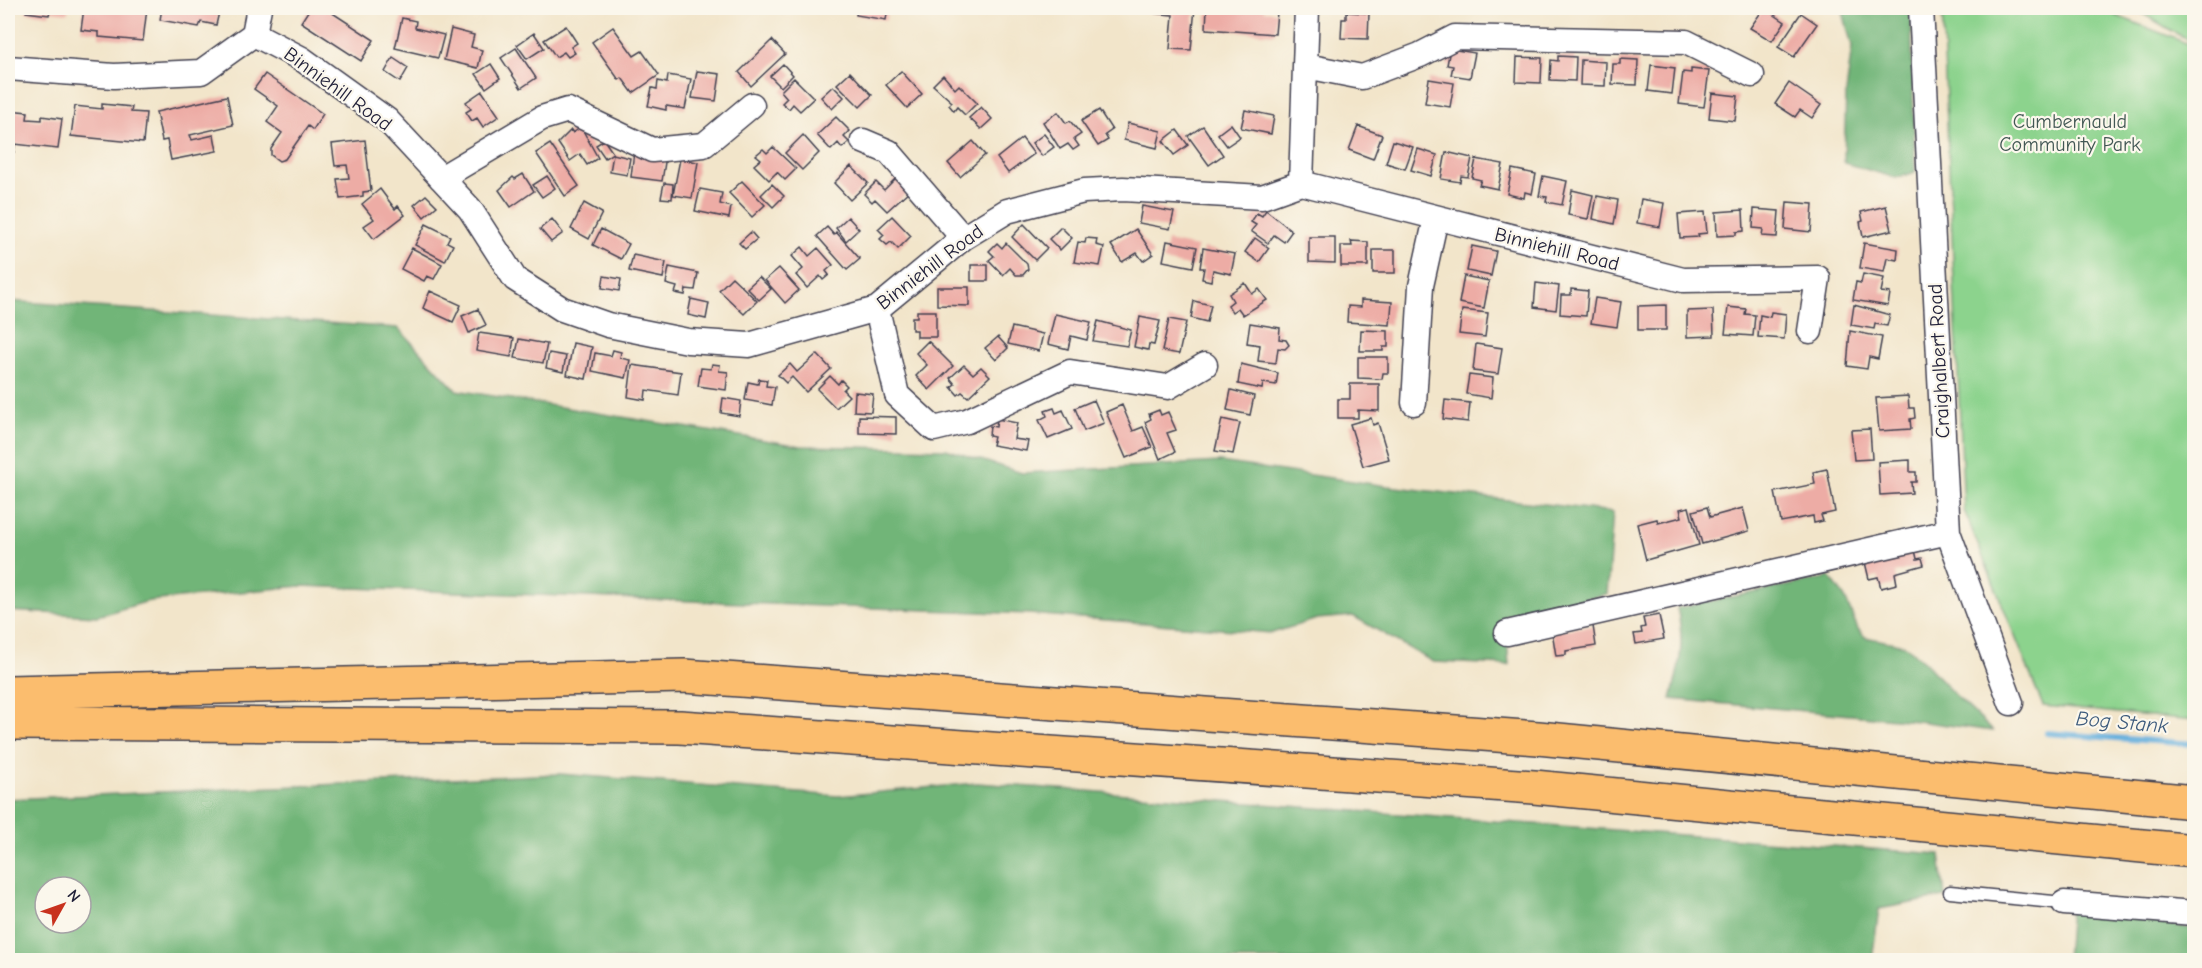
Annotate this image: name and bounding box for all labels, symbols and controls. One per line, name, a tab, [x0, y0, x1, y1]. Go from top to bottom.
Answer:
street label: Binniehill Road	[280, 42, 396, 136]
park label: Cumbernauld Community Park	[1999, 110, 2141, 156]
street label: Binniehill Road	[872, 219, 988, 315]
street label: Binniehill Road	[1492, 222, 1622, 276]
street label: Craighalbert Road	[1923, 283, 1955, 439]
water label: Bog Stank	[2075, 706, 2170, 738]
north arrow	[33, 875, 93, 935]
text: N	[63, 886, 84, 906]

